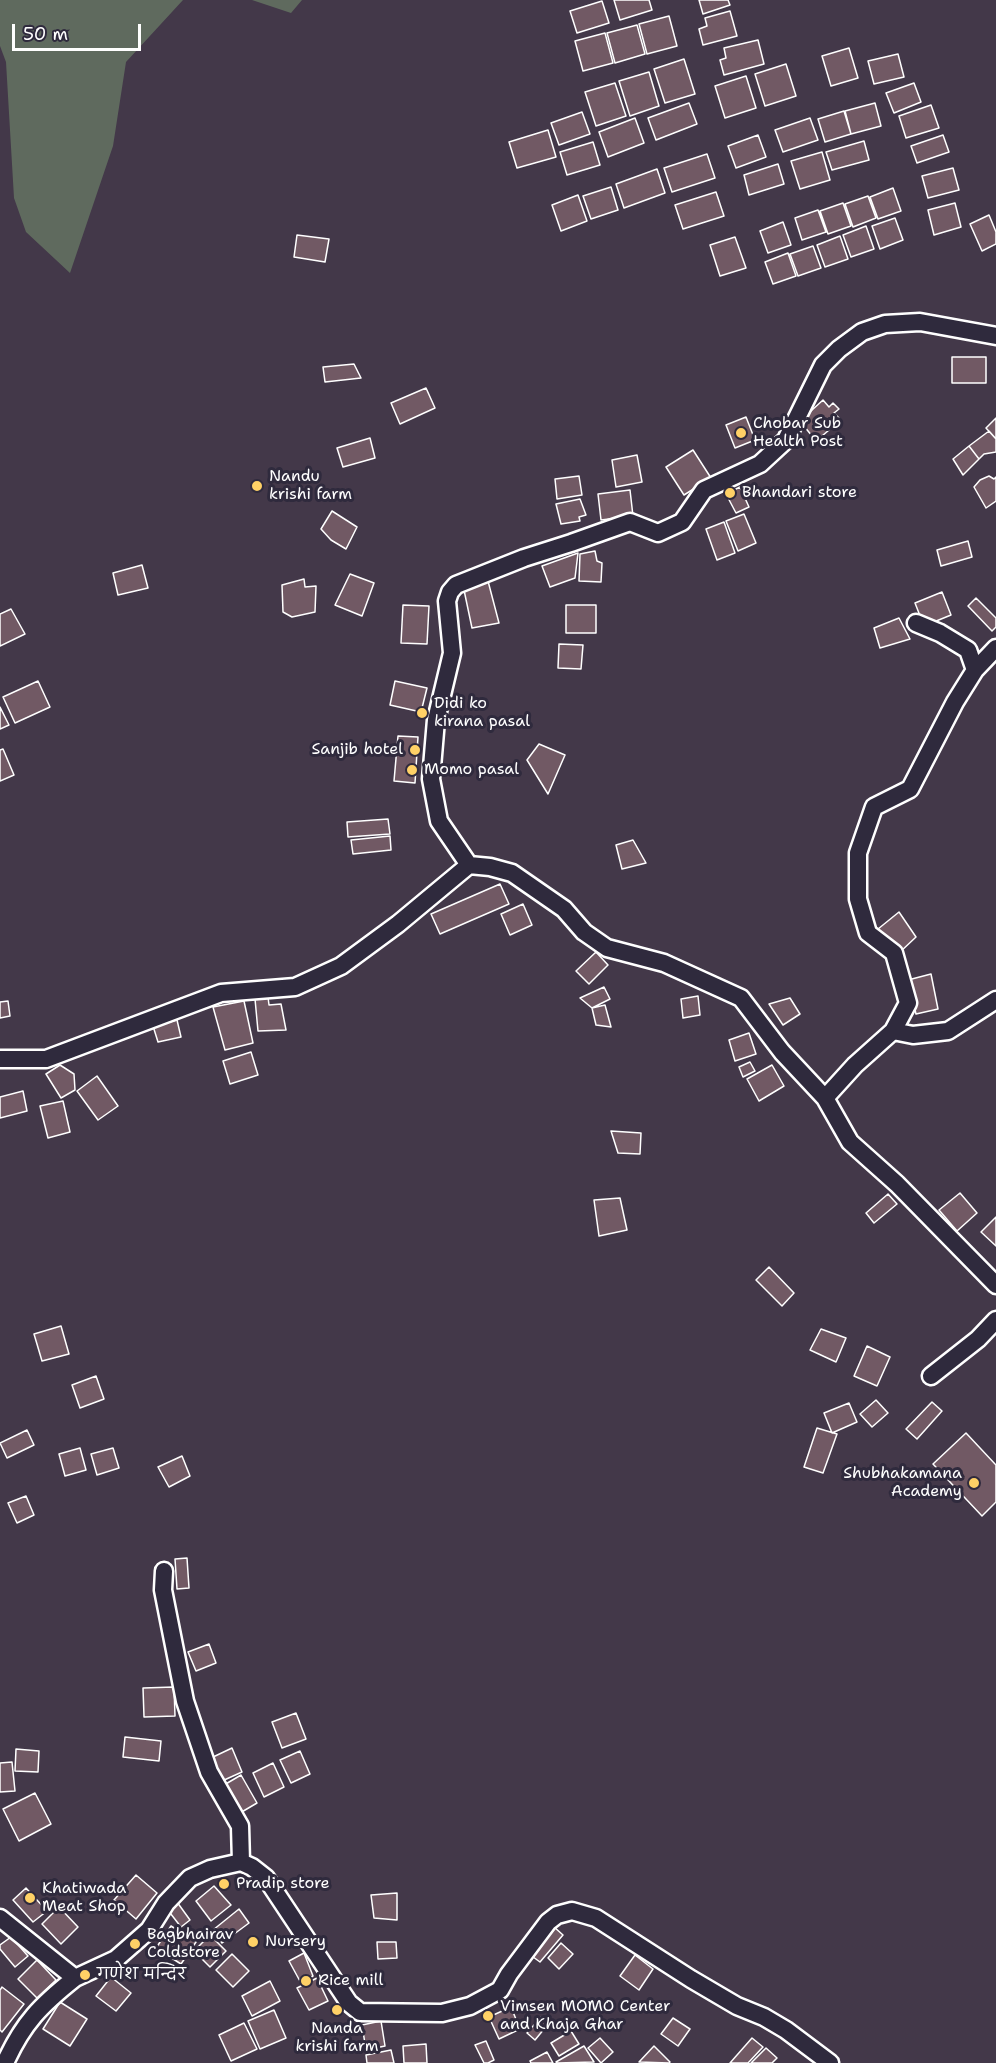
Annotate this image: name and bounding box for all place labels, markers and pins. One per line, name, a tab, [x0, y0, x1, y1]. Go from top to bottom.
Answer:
place label: Chobar Sub Health Post	[753, 414, 843, 452]
marker: Chobar Sub Health Post	[734, 426, 748, 440]
place label: Nandu krishi farm	[269, 467, 352, 505]
marker: Nandu krishi farm	[250, 479, 264, 493]
place label: Bhandari store	[742, 483, 857, 503]
marker: Bhandari store	[723, 486, 737, 500]
place label: Didi ko kirana pasal	[434, 694, 530, 732]
marker: Didi ko kirana pasal	[415, 706, 429, 720]
place label: Sanjib hotel	[312, 740, 403, 760]
marker: Sanjib hotel	[408, 743, 422, 757]
place label: Momo pasal	[424, 760, 519, 780]
marker: Momo pasal	[405, 763, 419, 777]
place label: Shubhakamana Academy	[843, 1464, 962, 1502]
marker: Shubhakamana Academy	[967, 1476, 981, 1490]
place label: Pradip store	[236, 1874, 330, 1894]
marker: Pradip store	[217, 1877, 231, 1891]
place label: Khatiwada Meat Shop	[42, 1879, 126, 1917]
marker: Khatiwada Meat Shop	[23, 1891, 37, 1905]
place label: Bagbhairav Coldstore	[147, 1925, 234, 1963]
place label: Nursery	[265, 1932, 326, 1952]
marker: Nursery	[246, 1935, 260, 1949]
marker: Bagbhairav Coldstore	[128, 1937, 142, 1951]
place label: गणेश मन्दिर	[97, 1965, 186, 1985]
marker: गणेश मन्दिर	[78, 1968, 92, 1982]
place label: Rice mill	[318, 1971, 383, 1991]
marker: Rice mill	[299, 1974, 313, 1988]
place label: Vimsen MOMO Center and Khaja Ghar	[500, 1997, 671, 2035]
marker: Nanda krishi farm	[330, 2003, 344, 2017]
marker: Vimsen MOMO Center and Khaja Ghar	[481, 2009, 495, 2023]
place label: Nanda krishi farm	[295, 2019, 379, 2057]

